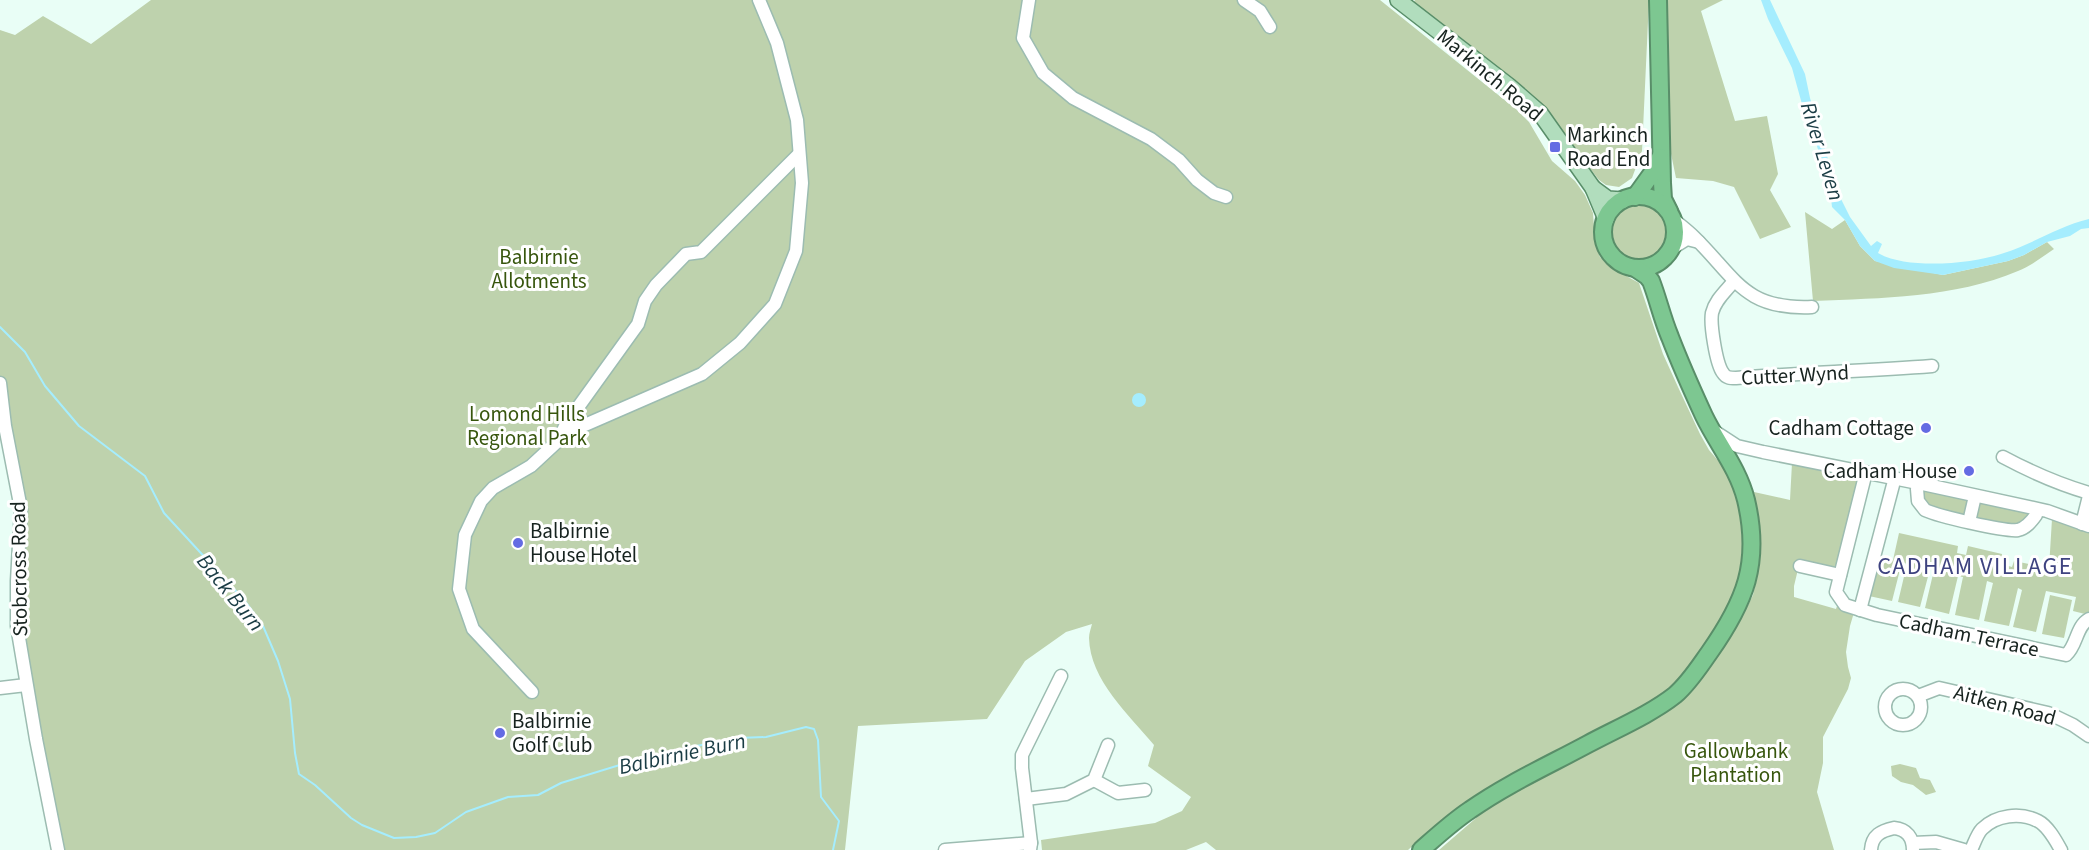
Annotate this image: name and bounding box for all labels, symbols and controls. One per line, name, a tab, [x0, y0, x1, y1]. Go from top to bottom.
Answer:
street label: Markinch Road	[1430, 22, 1550, 128]
water label: River Leven	[1792, 98, 1852, 205]
place label: Markinch Road End	[1567, 120, 1650, 174]
marker: Markinch Road End	[1548, 140, 1562, 154]
park label: Balbirnie Allotments	[491, 242, 587, 296]
street label: Cutter Wynd	[1740, 357, 1850, 393]
park label: Lomond Hills Regional Park	[467, 399, 588, 453]
place label: Cadham Cottage	[1769, 413, 1914, 443]
marker: Cadham Cottage	[1919, 421, 1933, 435]
place label: Cadham House	[1823, 456, 1957, 486]
marker: Cadham House	[1962, 464, 1976, 478]
street label: Stobcross Road	[3, 501, 35, 637]
place label: Balbirnie House Hotel	[530, 516, 637, 570]
marker: Balbirnie House Hotel	[511, 536, 525, 550]
water label: Back Burn	[189, 547, 272, 638]
district label: CADHAM VILLAGE	[1877, 549, 2073, 584]
street label: Cadham Terrace	[1896, 606, 2042, 664]
street label: Aitken Road	[1950, 677, 2060, 733]
place label: Balbirnie Golf Club	[512, 706, 592, 760]
water label: Balbirnie Burn	[616, 725, 749, 783]
marker: Balbirnie Golf Club	[493, 726, 507, 740]
park label: Gallowbank Plantation	[1684, 736, 1789, 790]

